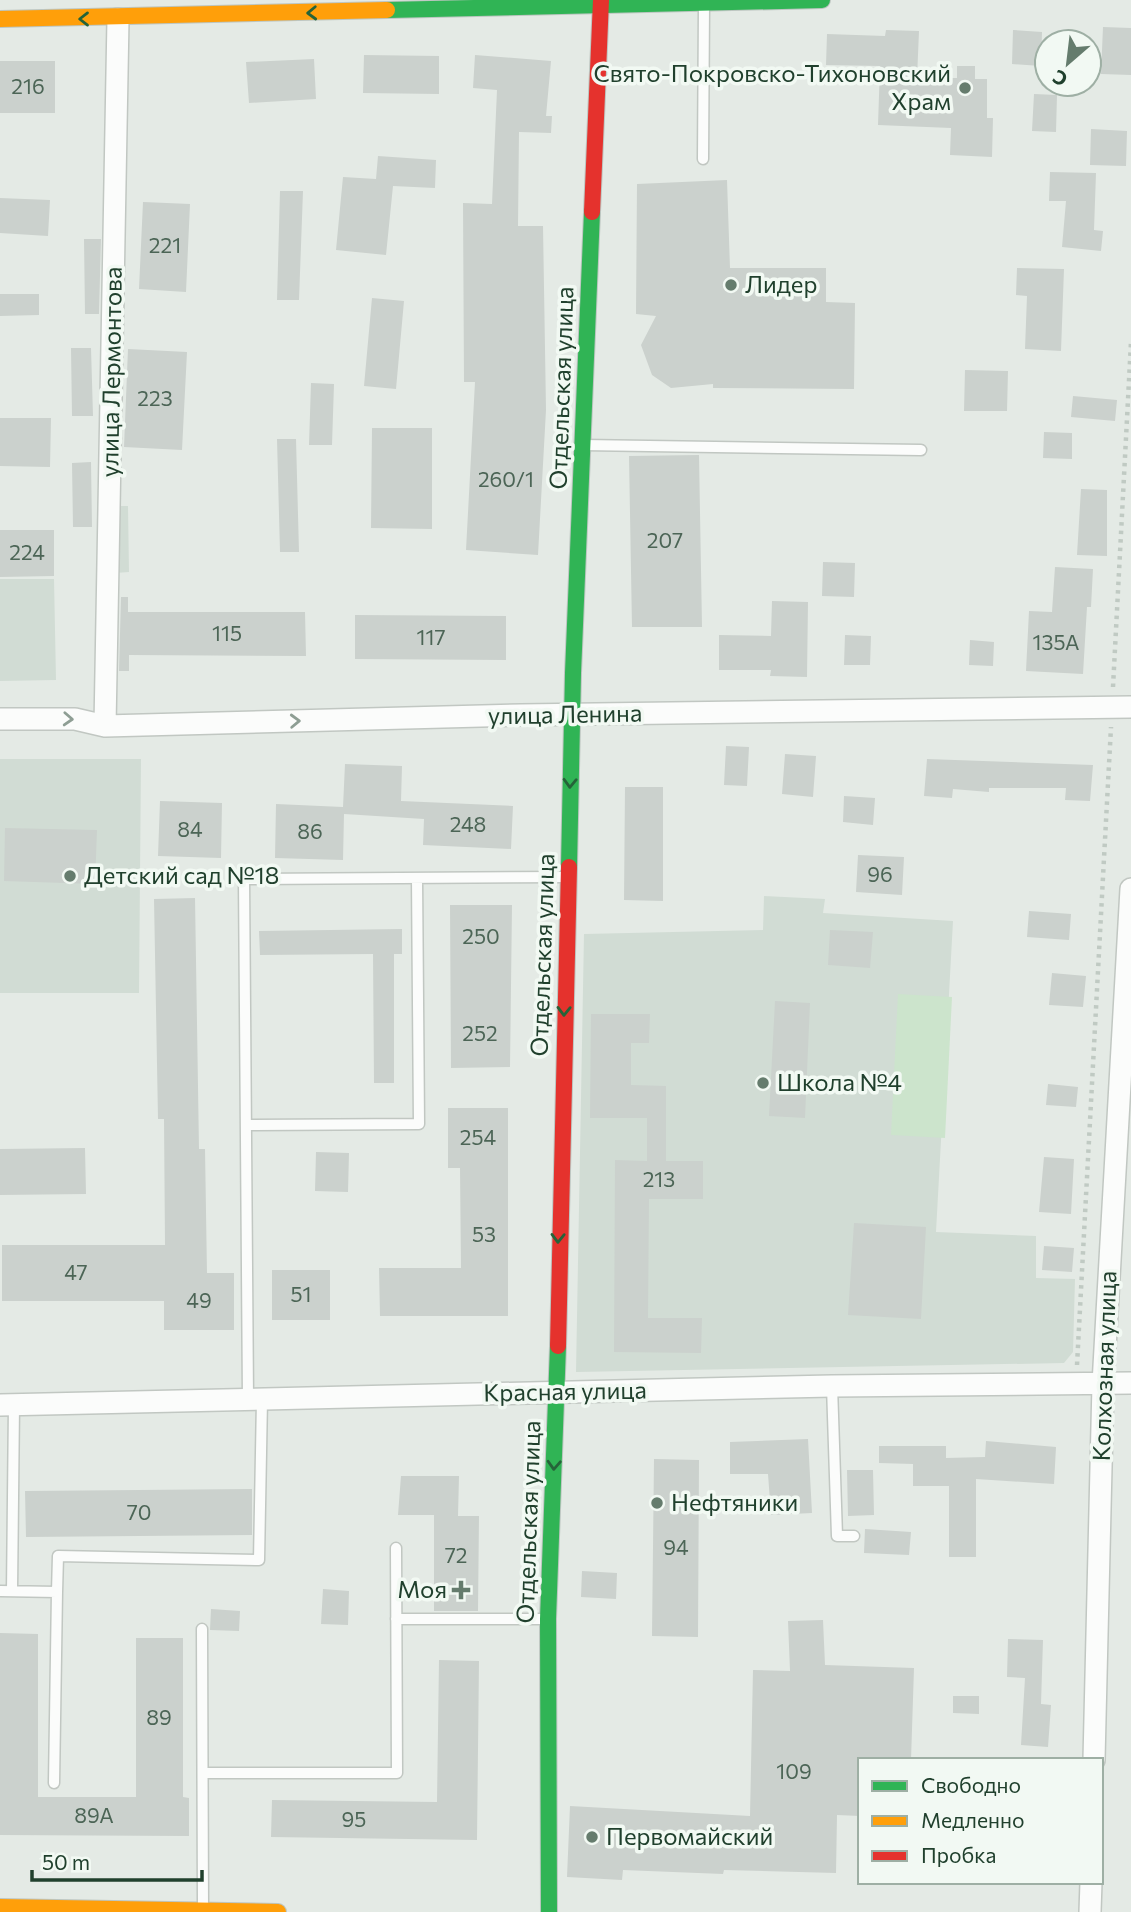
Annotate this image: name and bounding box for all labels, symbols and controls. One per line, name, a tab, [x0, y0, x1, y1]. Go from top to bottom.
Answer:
one-way arrow	[306, 6, 317, 21]
one-way arrow	[79, 11, 89, 27]
north arrow	[1033, 28, 1103, 98]
place label: Свято-Покровско-Тихоновский Храм	[593, 58, 951, 115]
text: С	[1049, 65, 1071, 92]
house number: 216	[11, 73, 45, 98]
marker: Свято-Покровско-Тихоновский Храм	[957, 80, 973, 96]
house number: 221	[149, 232, 181, 257]
street label: улица Лермонтова	[94, 266, 127, 478]
place label: Лидер	[745, 269, 818, 298]
marker: Лидер	[723, 277, 739, 293]
street label: Отдельская улица	[542, 286, 579, 490]
house number: 223	[137, 385, 173, 410]
house number: 260/1	[478, 466, 534, 491]
house number: 207	[647, 527, 683, 552]
house number: 224	[9, 539, 45, 564]
house number: 115	[212, 620, 242, 645]
house number: 117	[416, 624, 446, 649]
house number: 135А	[1032, 629, 1080, 654]
street label: улица Ленина	[487, 698, 642, 729]
one-way arrow	[63, 712, 74, 727]
one-way arrow	[290, 713, 300, 729]
one-way arrow	[563, 778, 578, 789]
house number: 248	[450, 811, 486, 836]
house number: 84	[177, 816, 203, 841]
house number: 86	[297, 818, 323, 843]
street label: Отдельская улица	[523, 853, 560, 1057]
place label: Детский сад №18	[84, 860, 279, 889]
house number: 96	[867, 861, 893, 886]
marker: Детский сад №18	[62, 868, 78, 884]
house number: 250	[462, 923, 500, 948]
one-way arrow	[557, 1005, 572, 1016]
house number: 252	[462, 1020, 498, 1045]
place label: Школа №4	[777, 1067, 902, 1096]
marker: Школа №4	[755, 1075, 771, 1091]
house number: 254	[460, 1124, 497, 1149]
house number: 213	[643, 1166, 675, 1191]
house number: 53	[472, 1221, 496, 1246]
one-way arrow	[551, 1233, 566, 1244]
house number: 47	[64, 1259, 88, 1284]
street label: Колхозная улица	[1086, 1270, 1121, 1462]
house number: 51	[290, 1281, 312, 1306]
house number: 49	[186, 1287, 212, 1312]
street label: Красная улица	[483, 1375, 647, 1406]
street label: Отдельская улица	[509, 1420, 546, 1624]
one-way arrow	[547, 1460, 562, 1471]
place label: Нефтяники	[671, 1487, 798, 1516]
marker: Нефтяники	[649, 1495, 665, 1511]
house number: 70	[127, 1499, 151, 1524]
house number: 94	[663, 1534, 689, 1559]
house number: 72	[445, 1542, 467, 1567]
place label: Моя	[397, 1574, 447, 1603]
marker: Моя	[453, 1582, 469, 1598]
house number: 89	[146, 1704, 172, 1729]
house number: 109	[776, 1758, 812, 1783]
legend	[858, 1758, 1103, 1884]
text: Свободно	[921, 1772, 1021, 1797]
house number: 89А	[74, 1802, 114, 1827]
house number: 95	[342, 1806, 366, 1831]
text: Медленно	[921, 1807, 1025, 1832]
place label: Первомайский	[606, 1821, 773, 1850]
marker: Первомайский	[584, 1829, 600, 1845]
scale bar	[32, 1839, 201, 1883]
text: Пробка	[921, 1842, 996, 1867]
text: 50 m	[42, 1849, 90, 1874]

